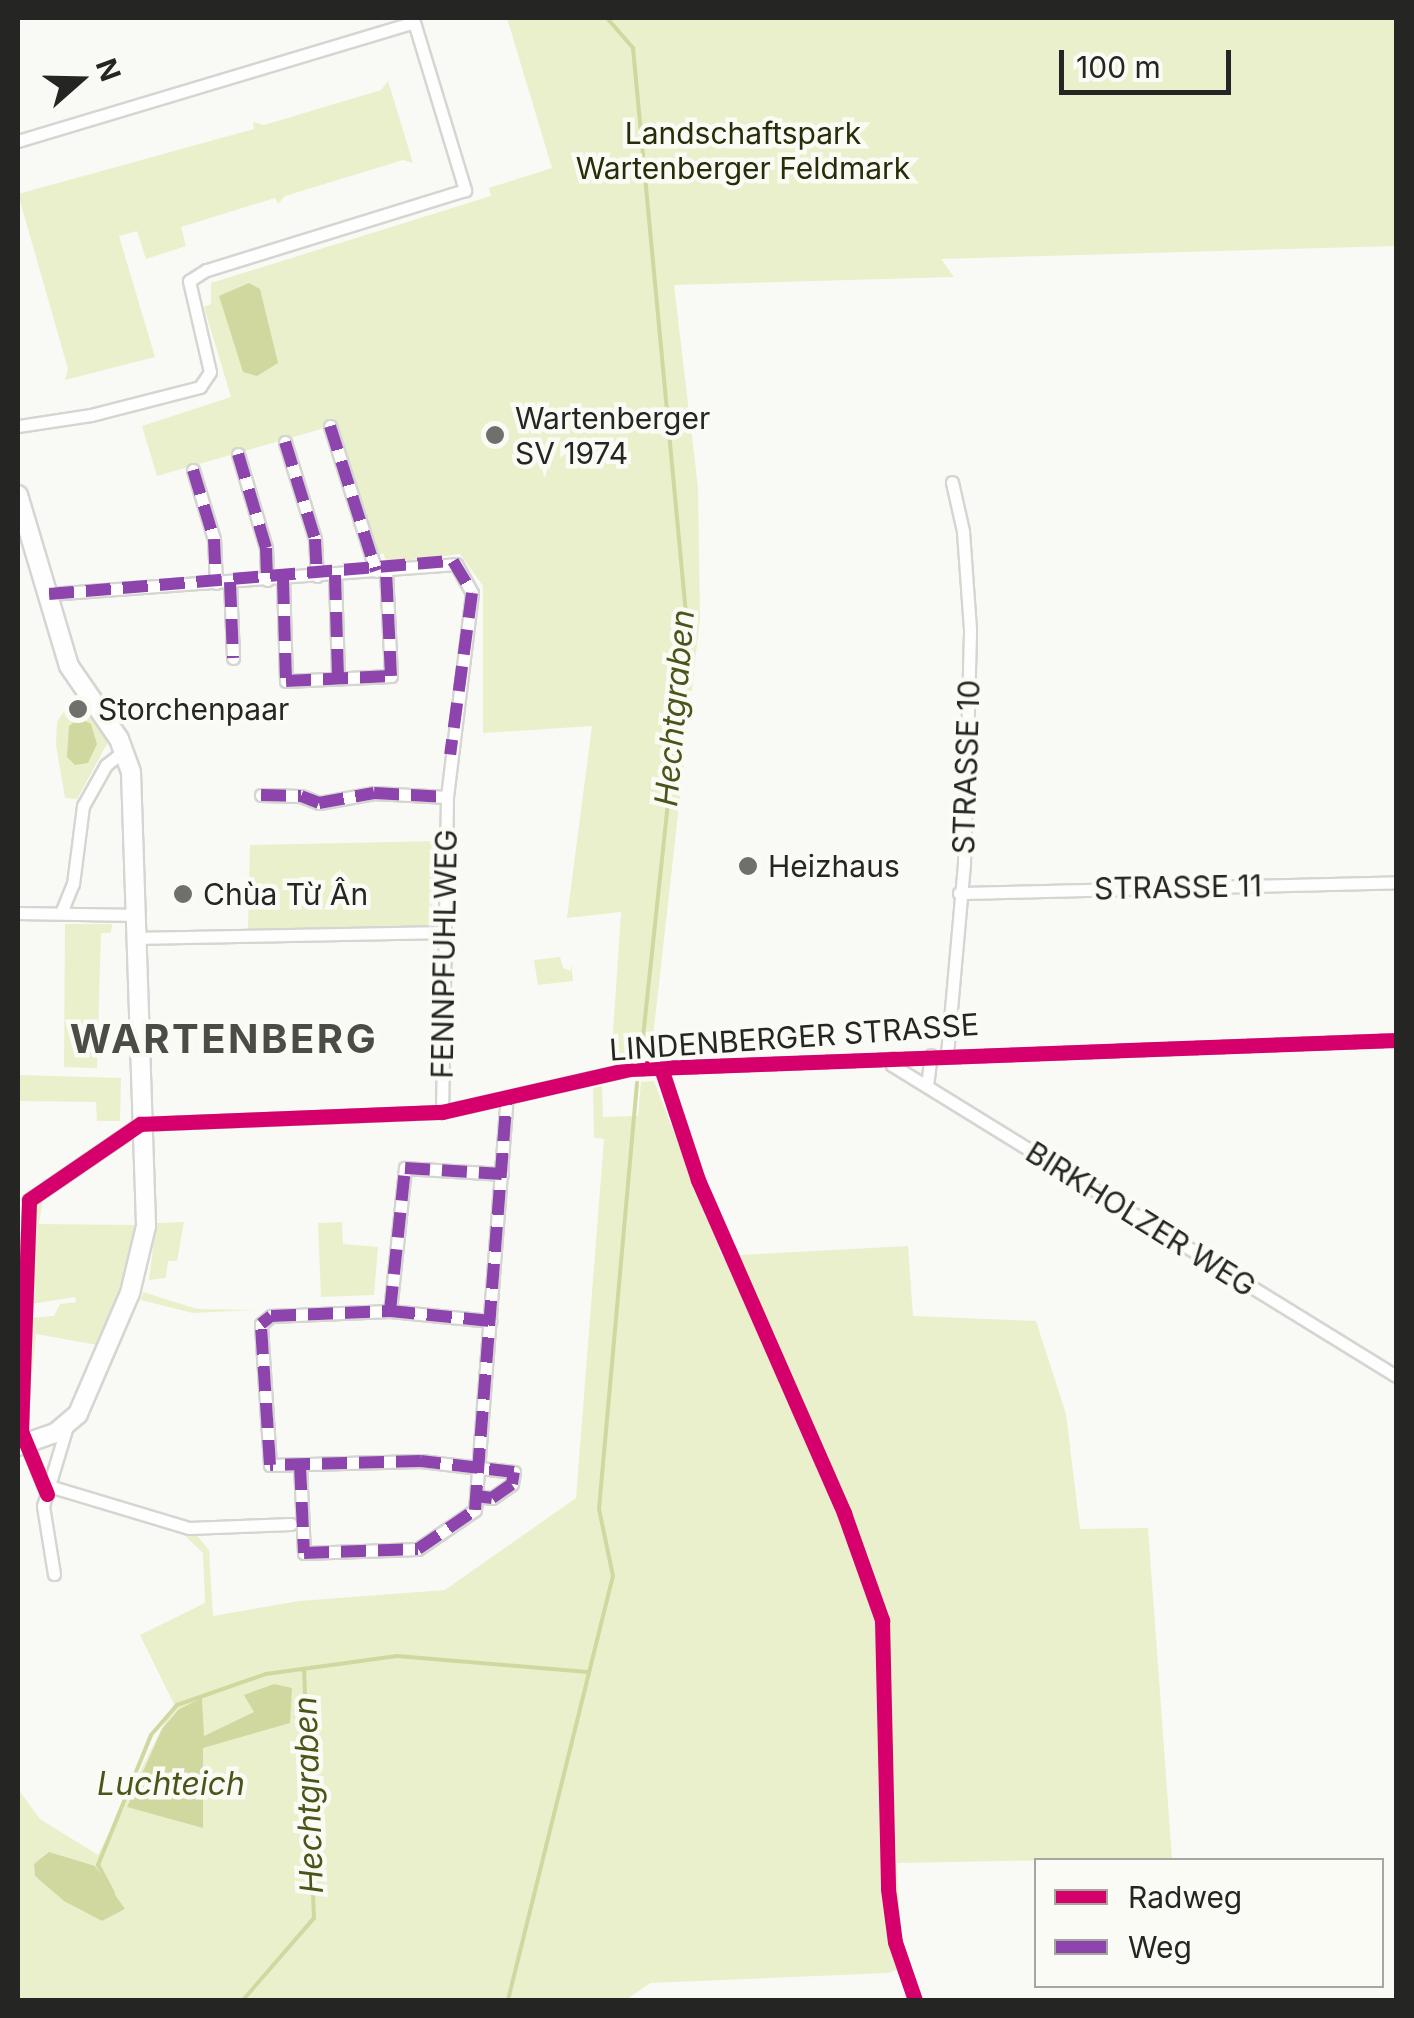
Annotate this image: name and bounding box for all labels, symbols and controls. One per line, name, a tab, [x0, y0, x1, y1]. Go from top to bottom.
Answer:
north arrow	[30, 30, 130, 130]
scale bar	[1064, 30, 1236, 92]
text: 100 m	[1076, 49, 1161, 85]
text: N	[89, 54, 128, 86]
park label: Landschaftspark Wartenberger Feldmark	[576, 115, 910, 186]
place label: Wartenberger SV 1974	[515, 400, 710, 470]
marker: Wartenberger SV 1974	[484, 424, 506, 446]
water label: Hechtgraben	[647, 608, 703, 808]
street label: STRASSE 10	[945, 679, 987, 855]
place label: Storchenpaar	[98, 691, 289, 727]
marker: Storchenpaar	[67, 698, 89, 720]
street label: FENNPFUHLWEG	[424, 829, 464, 1079]
place label: Heizhaus	[768, 848, 900, 884]
marker: Heizhaus	[737, 855, 759, 877]
street label: STRASSE 11	[1094, 868, 1262, 906]
place label: Chùa Từ Ân	[203, 876, 368, 912]
marker: Chùa Từ Ân	[172, 883, 194, 905]
street label: LINDENBERGER STRASSE	[608, 1006, 980, 1068]
district label: WARTENBERG	[70, 1015, 378, 1063]
street label: BIRKHOLZER WEG	[1020, 1134, 1262, 1304]
water label: Hechtgraben	[286, 1696, 332, 1894]
water label: Luchteich	[97, 1765, 245, 1803]
legend	[1034, 1858, 1384, 1988]
text: Radweg	[1128, 1879, 1242, 1915]
text: Weg	[1128, 1929, 1192, 1965]

